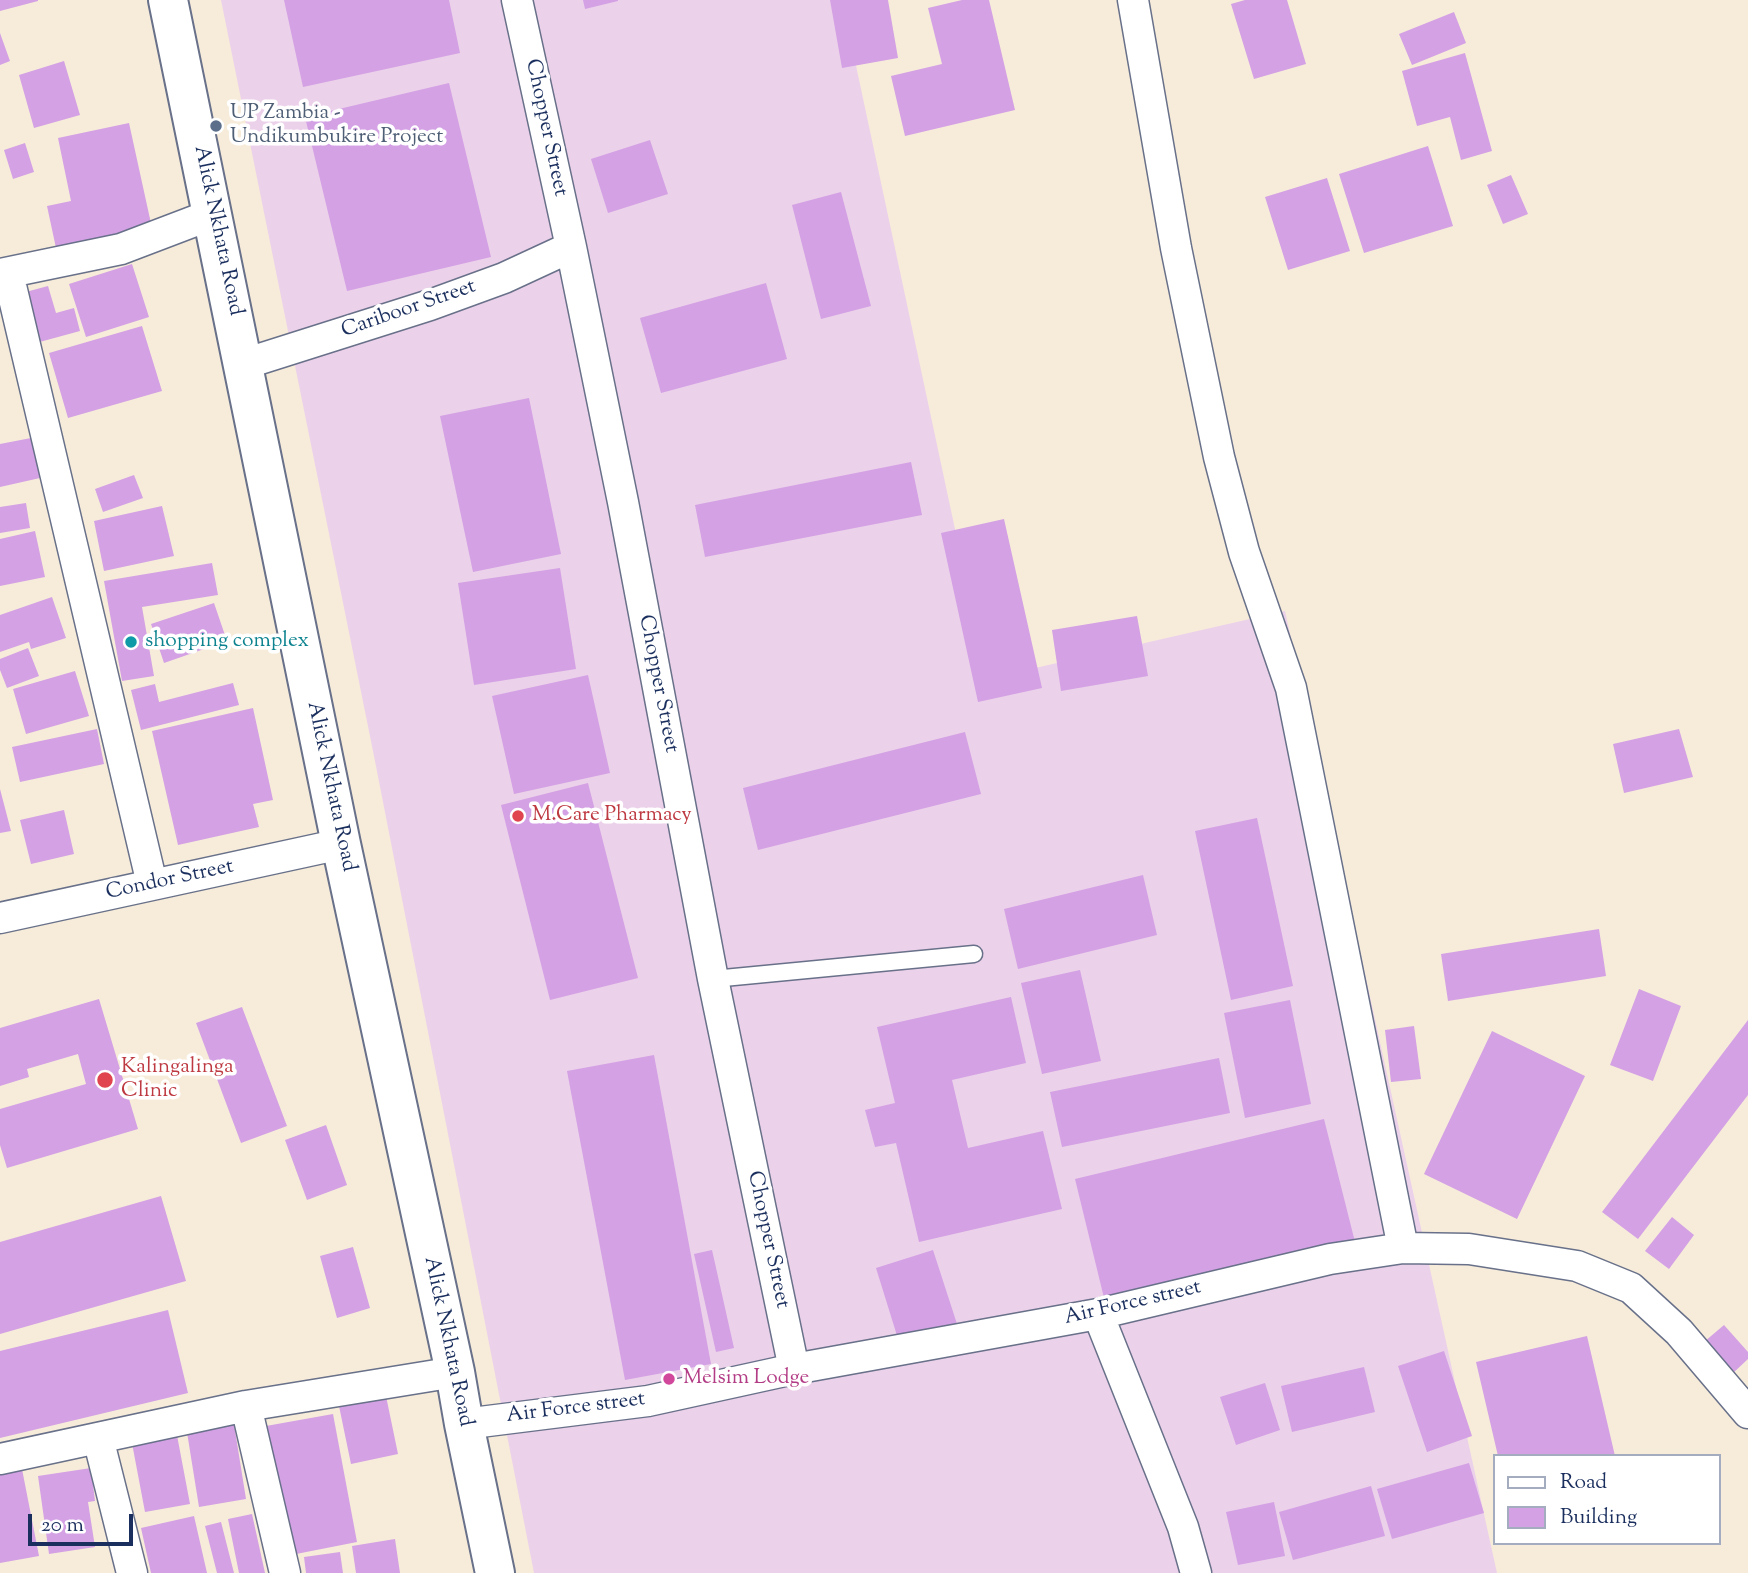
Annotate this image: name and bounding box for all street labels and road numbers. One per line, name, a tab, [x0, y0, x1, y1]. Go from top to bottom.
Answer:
street label: Chopper Street	[518, 57, 572, 199]
street label: Alick Nkhata Road	[187, 144, 247, 318]
street label: Cariboor Street	[338, 275, 480, 345]
street label: Chopper Street	[631, 613, 683, 755]
street label: Alick Nkhata Road	[300, 700, 360, 874]
street label: Condor Street	[104, 855, 236, 907]
street label: Chopper Street	[740, 1169, 794, 1311]
street label: Alick Nkhata Road	[417, 1255, 477, 1429]
street label: Air Force street	[1062, 1276, 1204, 1332]
street label: Air Force street	[505, 1388, 647, 1430]

